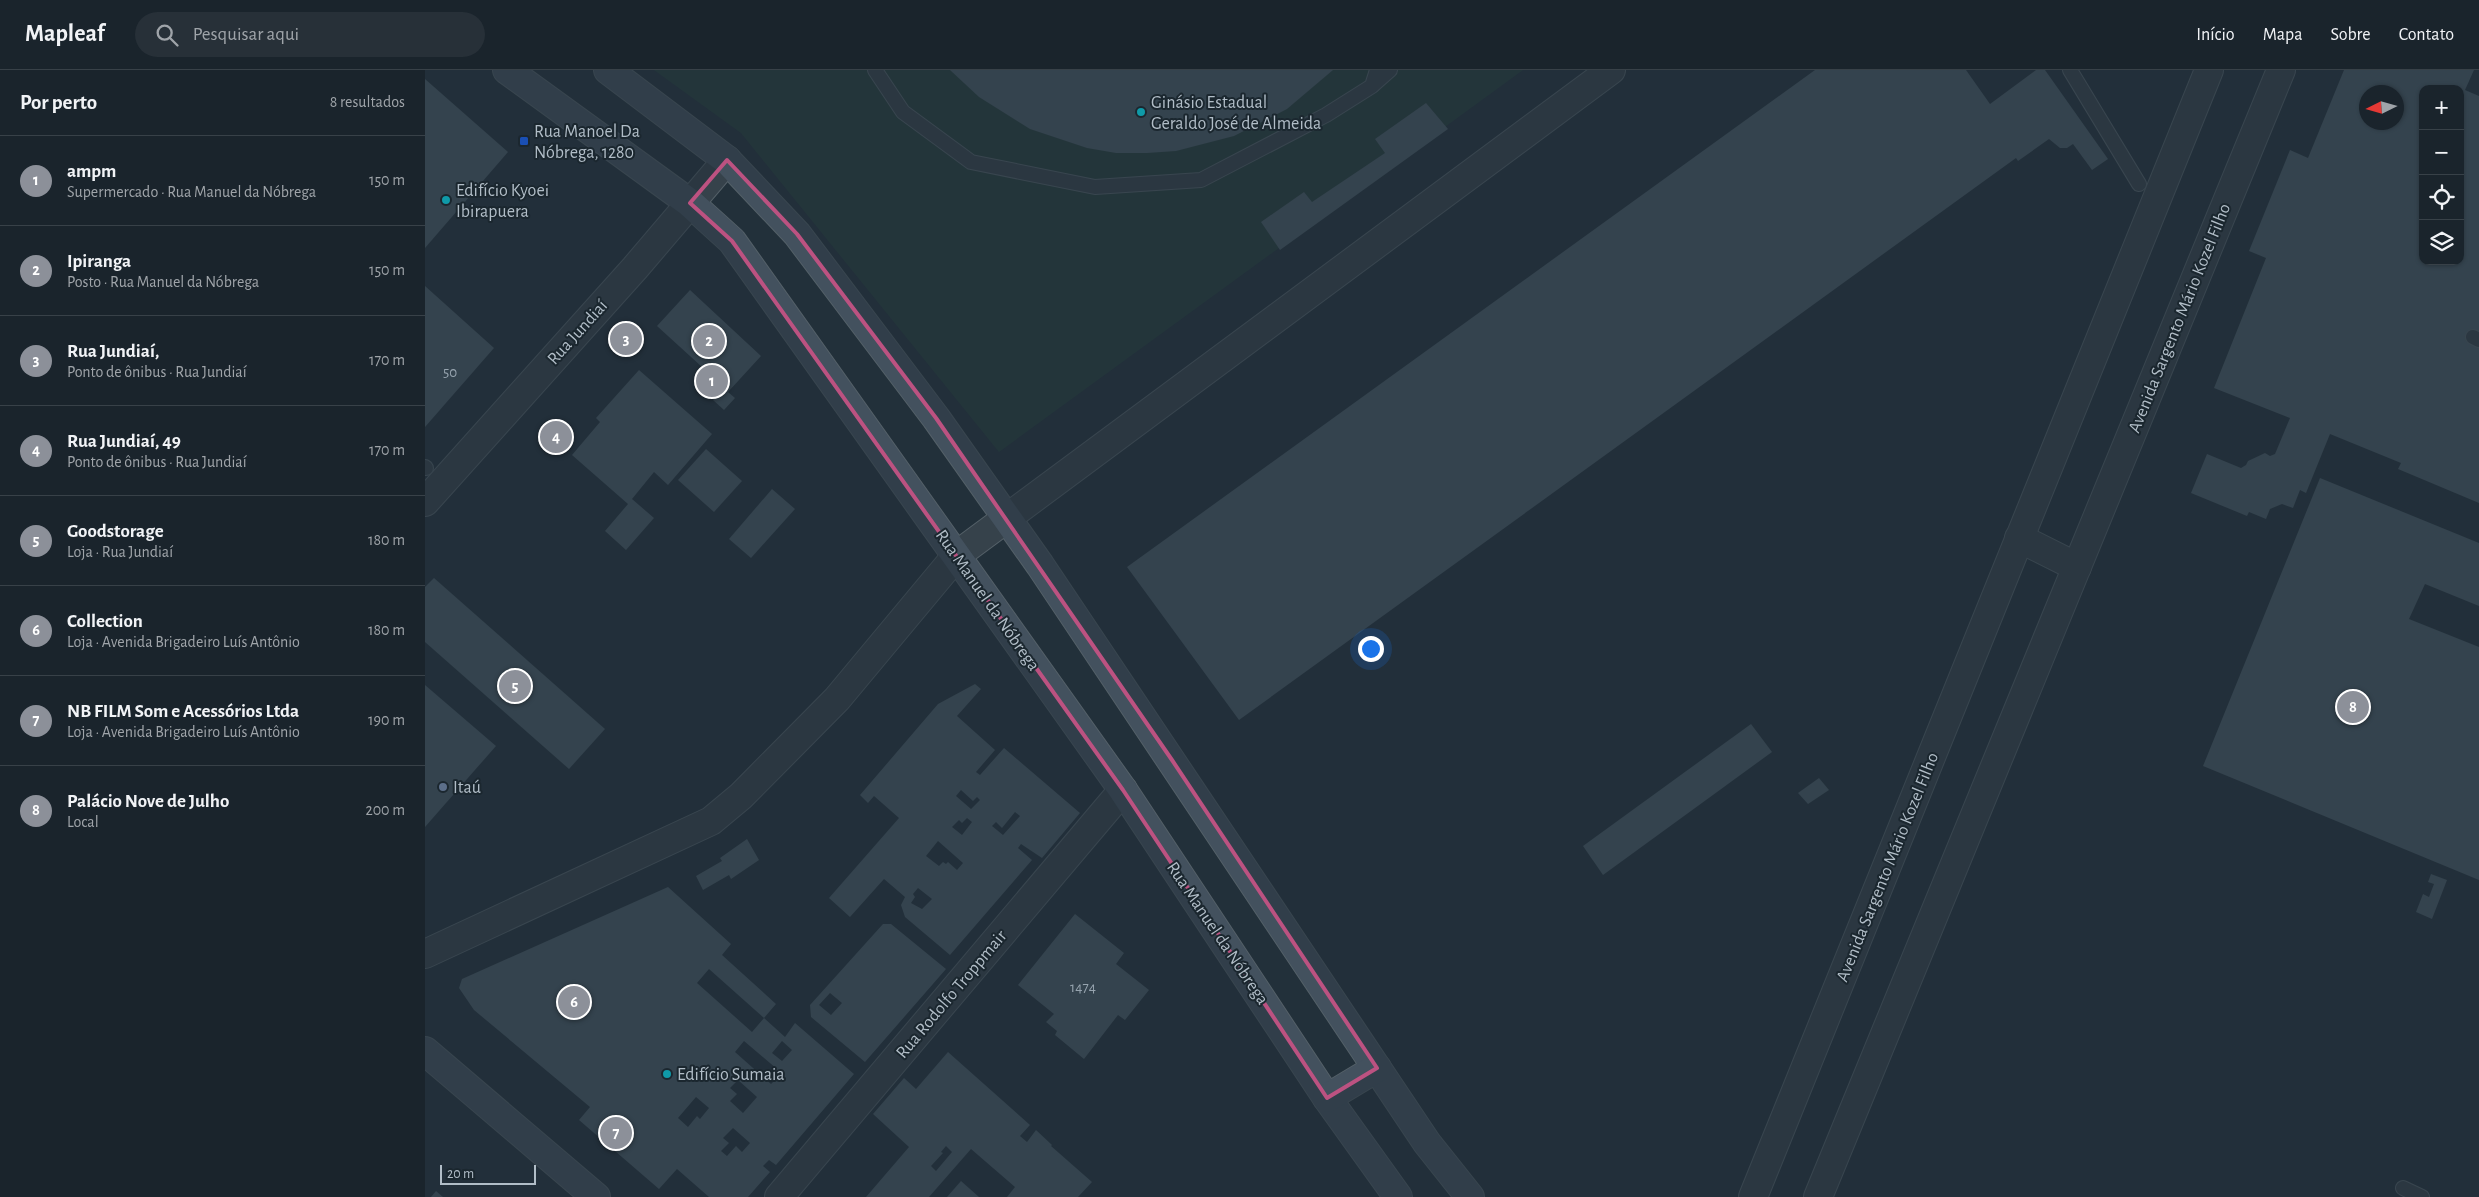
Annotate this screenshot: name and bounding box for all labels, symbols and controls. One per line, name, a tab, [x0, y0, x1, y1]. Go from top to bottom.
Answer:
search box	[135, 12, 485, 57]
icon: search	[153, 21, 181, 49]
text: Mapleaf	[25, 22, 105, 46]
text: Pesquisar aqui	[193, 25, 299, 44]
text: Início	[2196, 26, 2235, 44]
text: Mapa	[2263, 26, 2303, 44]
text: Sobre	[2331, 26, 2371, 44]
text: Contato	[2399, 26, 2454, 44]
north arrow	[2359, 85, 2404, 130]
map controls	[2419, 85, 2464, 265]
button: +	[2419, 85, 2464, 130]
text: Por perto	[20, 92, 97, 113]
text: 8 resultados	[330, 94, 405, 110]
place label: Ginásio Estadual Geraldo José de Almeida	[1151, 94, 1321, 133]
marker: Ginásio Estadual Geraldo José de Almeida	[1135, 106, 1147, 118]
place label: Rua Manoel Da Nóbrega, 1280	[534, 123, 640, 162]
button: −	[2419, 130, 2464, 175]
marker: Rua Manoel Da Nóbrega, 1280	[518, 135, 530, 147]
text: ampm	[67, 162, 116, 181]
text: 1	[33, 172, 39, 188]
text: 150 m	[369, 172, 405, 188]
button: locate	[2419, 175, 2464, 220]
place label: Edifício Kyoei Ibirapuera	[456, 182, 549, 221]
text: Supermercado · Rua Manuel da Nóbrega	[67, 184, 316, 200]
marker: Edifício Kyoei Ibirapuera	[440, 194, 452, 206]
street label: Avenida Sargento Mário Kozel Filho	[2126, 201, 2234, 436]
button: layers	[2419, 220, 2464, 265]
text: Ipiranga	[67, 252, 131, 271]
text: 2	[32, 262, 40, 278]
text: 150 m	[369, 262, 405, 278]
text: Posto · Rua Manuel da Nóbrega	[67, 274, 259, 290]
street label: Rua Jundiaí	[544, 296, 612, 368]
pin: 3	[610, 320, 642, 358]
pin: 2	[693, 322, 725, 360]
text: Rua Jundiaí,	[67, 342, 159, 361]
text: 3	[33, 352, 39, 368]
text: 170 m	[369, 352, 405, 368]
pin: 1	[696, 362, 728, 400]
text: Ponto de ônibus · Rua Jundiaí	[67, 364, 247, 380]
house number: 50	[443, 365, 457, 380]
pin: 4	[540, 418, 572, 456]
text: Rua Jundiaí, 49	[67, 432, 181, 451]
text: 4	[32, 442, 40, 458]
text: 170 m	[369, 442, 405, 458]
text: Ponto de ônibus · Rua Jundiaí	[67, 454, 247, 470]
text: Goodstorage	[67, 522, 164, 541]
street label: Rua Manuel da Nóbrega	[932, 527, 1043, 674]
text: 5	[33, 532, 39, 548]
text: 180 m	[368, 532, 405, 548]
text: Loja · Rua Jundiaí	[67, 544, 173, 560]
text: Collection	[67, 612, 143, 631]
text: 6	[32, 622, 40, 638]
text: 180 m	[368, 622, 405, 638]
text: Loja · Avenida Brigadeiro Luís Antônio	[67, 634, 300, 650]
your location	[1358, 636, 1384, 662]
pin: 5	[499, 667, 531, 705]
pin: 8	[2337, 688, 2369, 726]
text: NB FILM Som e Acessórios Ltda	[67, 702, 299, 721]
text: 7	[33, 712, 39, 728]
text: 190 m	[368, 712, 405, 728]
text: Loja · Avenida Brigadeiro Luís Antônio	[67, 724, 300, 740]
street label: Avenida Sargento Mário Kozel Filho	[1834, 750, 1942, 985]
place label: Itaú	[453, 779, 481, 797]
marker: Itaú	[437, 781, 449, 793]
text: Palácio Nove de Julho	[67, 792, 229, 811]
text: 8	[32, 802, 40, 818]
text: 200 m	[365, 802, 405, 818]
text: Local	[67, 814, 99, 830]
street label: Rua Manuel da Nóbrega	[1163, 859, 1272, 1008]
street label: Rua Rodolfo Troppmair	[893, 927, 1011, 1062]
house number: 1474	[1070, 980, 1096, 995]
pin: 6	[558, 983, 590, 1021]
place label: Edifício Sumaia	[677, 1066, 785, 1084]
marker: Edifício Sumaia	[661, 1068, 673, 1080]
pin: 7	[600, 1114, 632, 1152]
scale bar	[440, 1162, 536, 1185]
text: 20 m	[447, 1167, 474, 1181]

